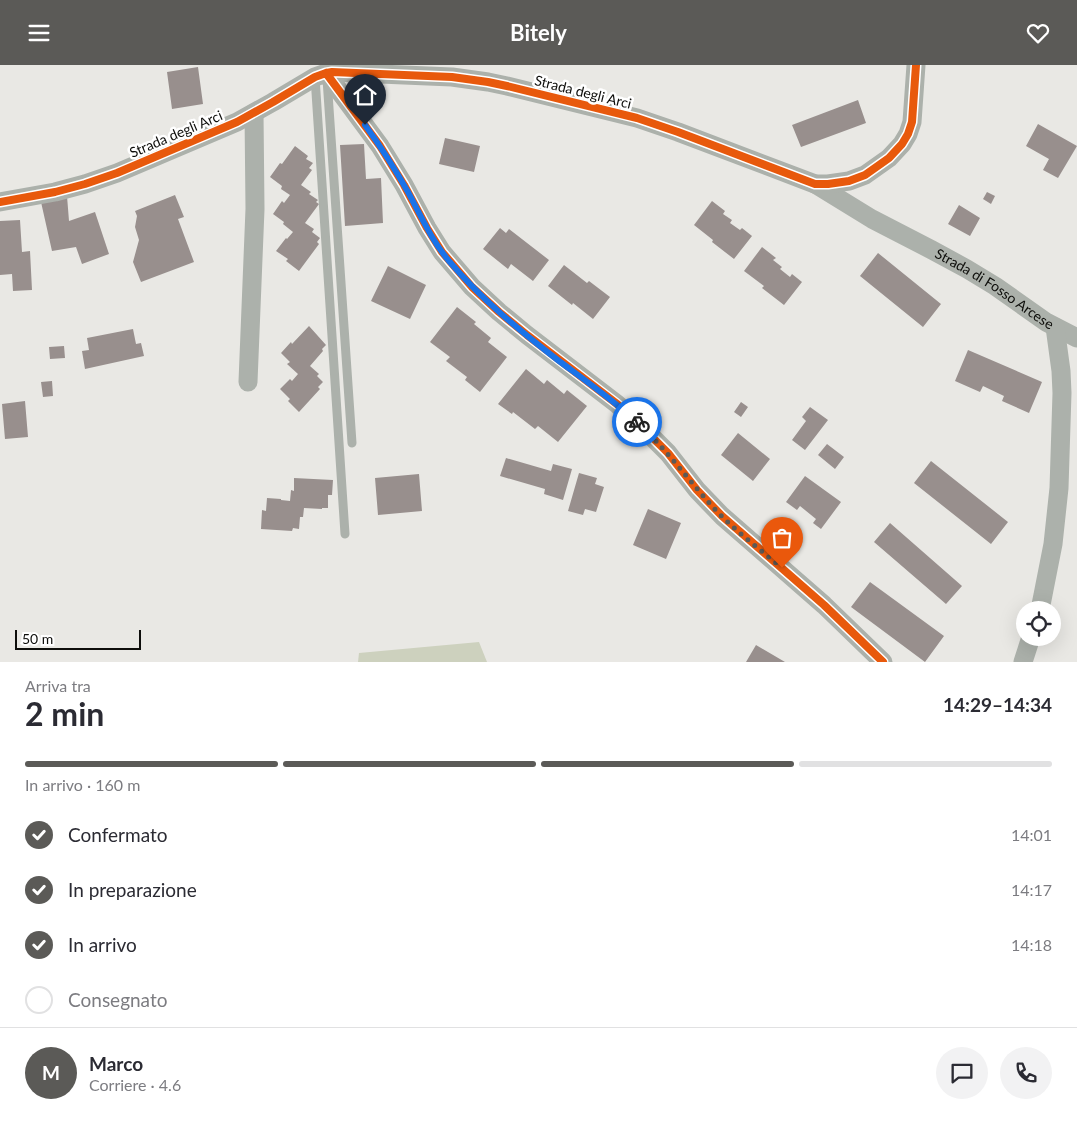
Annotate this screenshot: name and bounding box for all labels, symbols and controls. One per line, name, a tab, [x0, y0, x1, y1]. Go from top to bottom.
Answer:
icon: menu	[25, 19, 53, 47]
text: Bitely	[510, 19, 567, 46]
icon: heart	[1024, 19, 1052, 47]
street label: Strada degli Arci	[533, 71, 633, 112]
pin	[344, 74, 386, 125]
icon: home	[351, 81, 379, 109]
street label: Strada degli Arci	[127, 106, 225, 161]
street label: Strada di Fosso Arcese	[932, 244, 1057, 333]
courier	[612, 397, 662, 447]
icon: bike	[623, 408, 651, 436]
pin	[761, 517, 803, 568]
icon: bag	[768, 524, 796, 552]
map controls	[1016, 601, 1061, 646]
button: locate	[1016, 601, 1061, 646]
scale bar	[15, 627, 141, 650]
text: 50 m	[22, 630, 53, 647]
text: Arriva tra	[25, 676, 91, 695]
text: 14:29–14:34	[943, 693, 1052, 716]
text: 2 min	[25, 694, 104, 733]
text: In arrivo · 160 m	[25, 775, 140, 794]
icon: check	[25, 821, 53, 849]
text: Confermato	[68, 823, 168, 846]
text: 14:01	[1011, 825, 1052, 844]
icon: check	[25, 876, 53, 904]
text: In preparazione	[68, 878, 197, 901]
text: 14:17	[1011, 880, 1052, 899]
icon: check	[25, 931, 53, 959]
text: In arrivo	[68, 933, 137, 956]
text: 14:18	[1011, 935, 1052, 954]
text: Consegnato	[68, 988, 167, 1011]
button: chat	[936, 1047, 988, 1099]
button: phone	[1000, 1047, 1052, 1099]
text: Marco	[89, 1052, 143, 1075]
text: M	[42, 1061, 60, 1084]
text: Corriere · 4.6	[89, 1075, 181, 1094]

